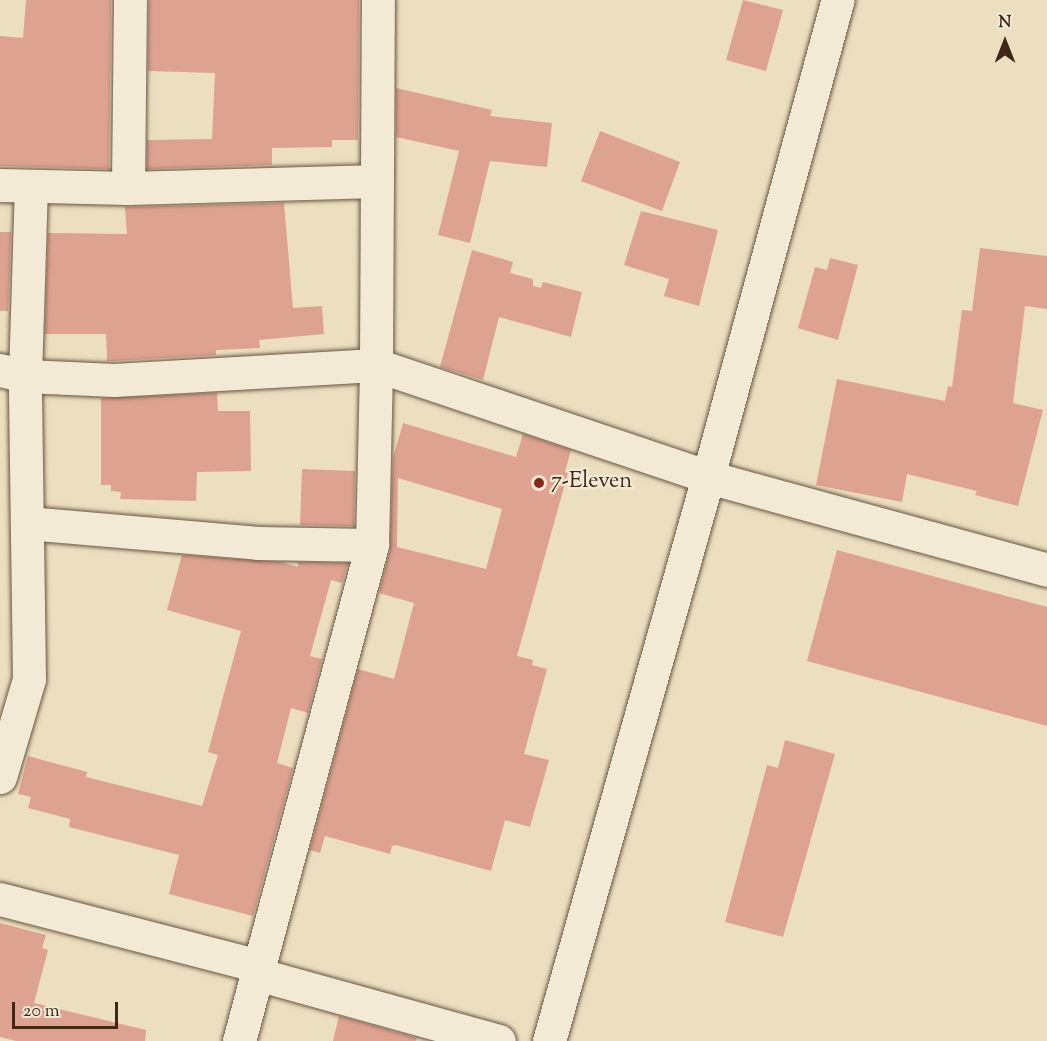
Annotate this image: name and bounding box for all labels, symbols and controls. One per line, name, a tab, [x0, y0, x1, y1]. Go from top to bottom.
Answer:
north arrow	[975, 12, 1035, 72]
text: N	[999, 12, 1011, 35]
place label: 7-Eleven	[551, 470, 632, 496]
marker: 7-Eleven	[532, 476, 546, 490]
scale bar	[15, 990, 122, 1028]
text: 20 m	[23, 999, 60, 1025]

